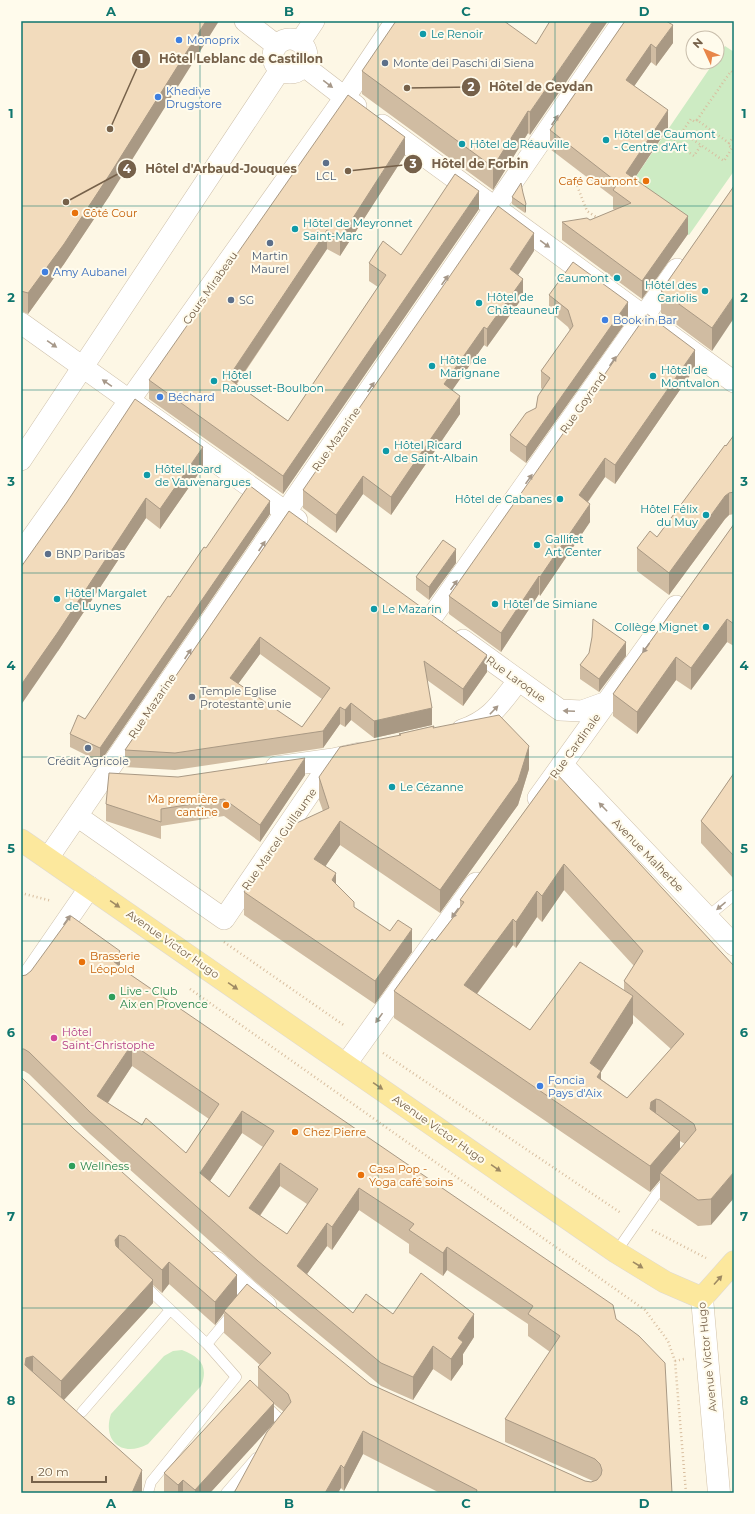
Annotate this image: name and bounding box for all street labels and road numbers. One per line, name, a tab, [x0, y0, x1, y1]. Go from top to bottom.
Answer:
street label: Cours Mirabeau	[180, 249, 240, 327]
street label: Rue Goyrand	[557, 370, 609, 436]
street label: Rue Mazarine	[309, 404, 364, 474]
street label: Rue Laroque	[483, 653, 549, 706]
street label: Rue Mazarine	[125, 671, 179, 741]
street label: Rue Cardinale	[547, 710, 604, 781]
street label: Rue Marcel Guillaume	[238, 785, 320, 893]
street label: Avenue Malherbe	[609, 815, 687, 895]
street label: Avenue Victor Hugo	[124, 907, 222, 981]
street label: Avenue Victor Hugo	[390, 1092, 488, 1166]
street label: Avenue Victor Hugo	[694, 1301, 720, 1413]

